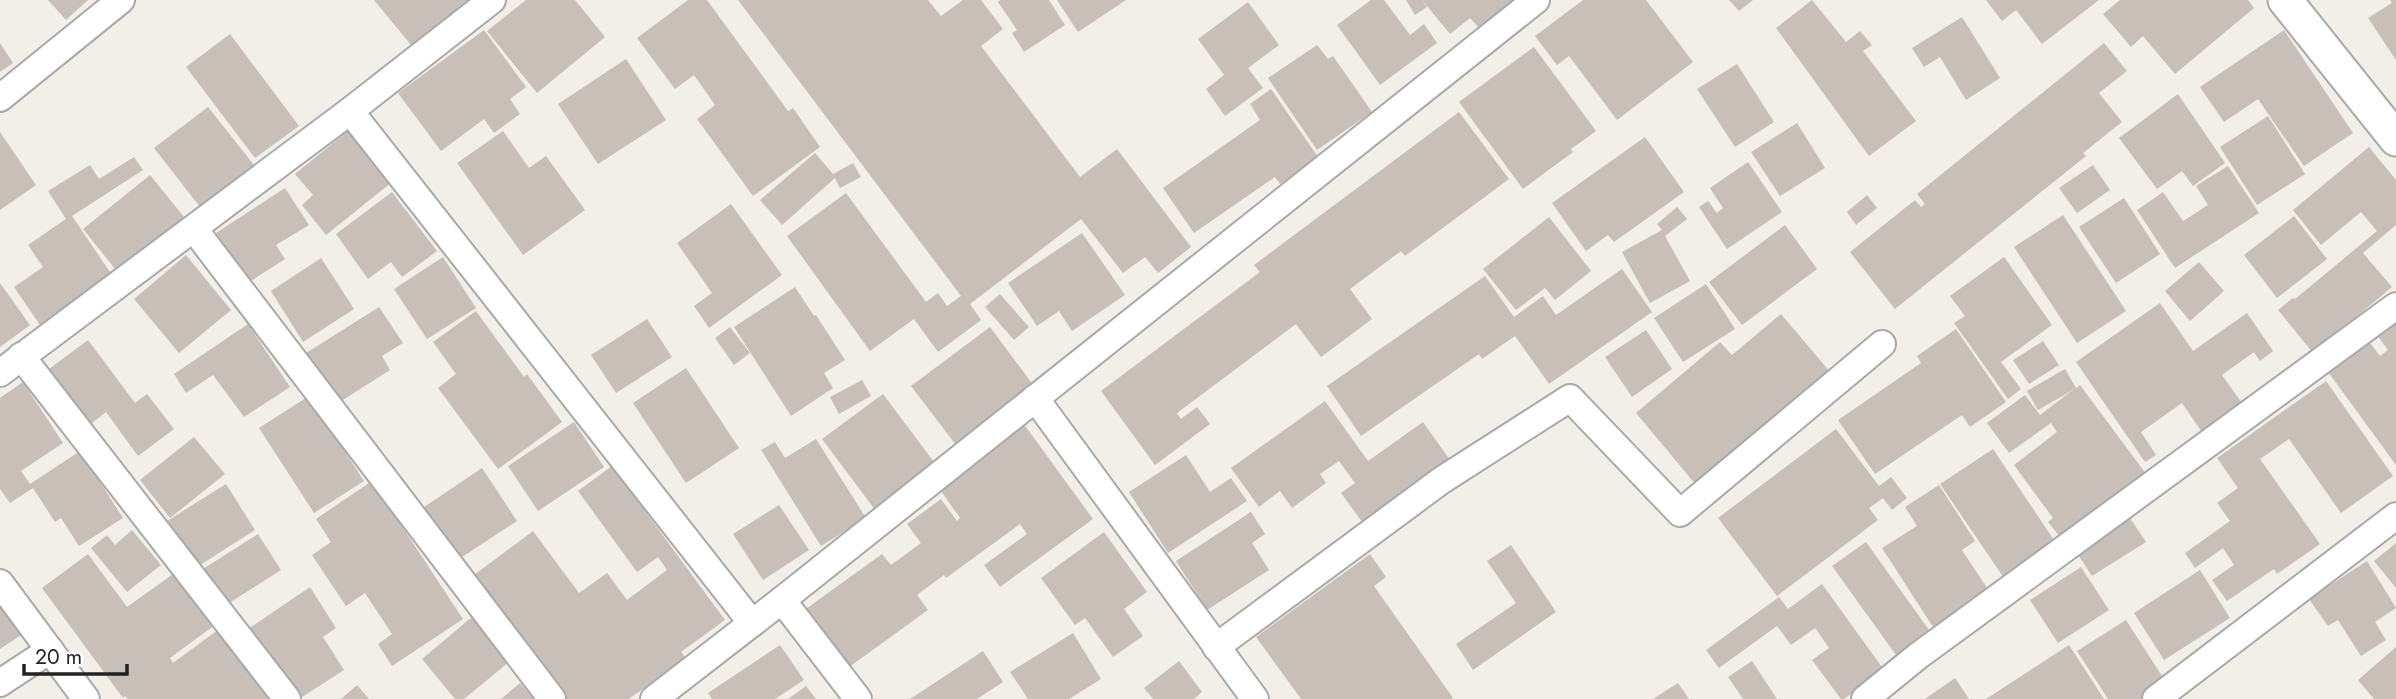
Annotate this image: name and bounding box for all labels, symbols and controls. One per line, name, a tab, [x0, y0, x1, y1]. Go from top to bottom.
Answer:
scale bar	[24, 632, 128, 676]
text: 20 m	[35, 642, 82, 672]

